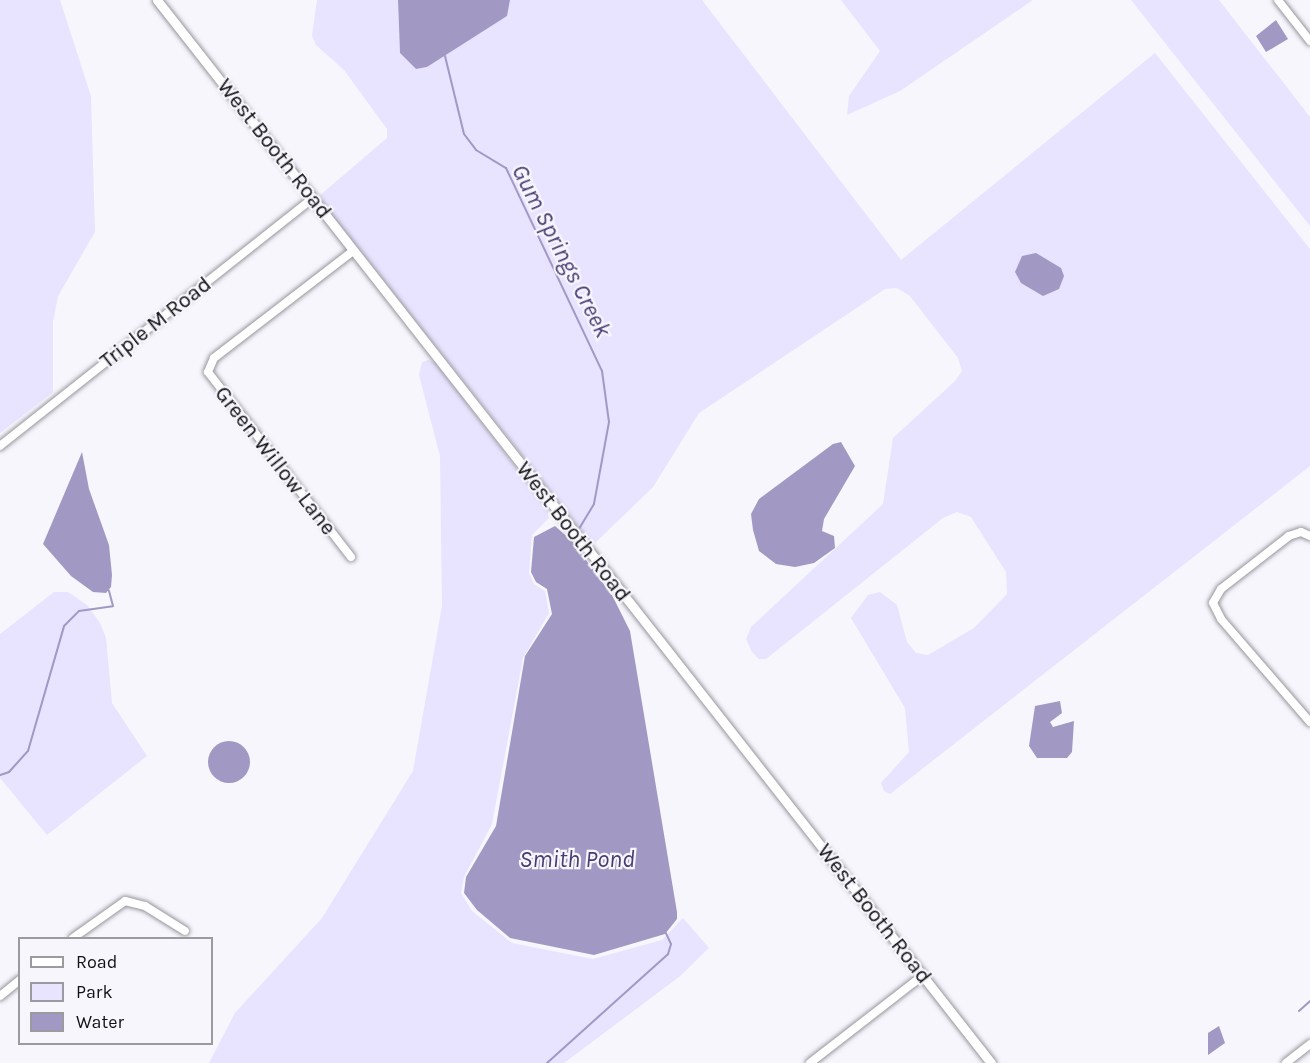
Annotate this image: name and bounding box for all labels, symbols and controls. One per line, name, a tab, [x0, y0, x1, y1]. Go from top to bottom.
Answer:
street label: West Booth Road	[211, 74, 337, 224]
water label: Gum Springs Creek	[505, 160, 617, 342]
street label: Triple M Road	[95, 271, 217, 375]
street label: Green Willow Lane	[209, 381, 341, 541]
street label: West Booth Road	[510, 457, 636, 607]
street label: West Booth Road	[811, 839, 937, 989]
water label: Smith Pond	[519, 846, 635, 874]
legend	[18, 937, 213, 1045]
text: Road	[76, 951, 117, 973]
text: Park	[76, 981, 113, 1003]
text: Water	[76, 1011, 124, 1033]

